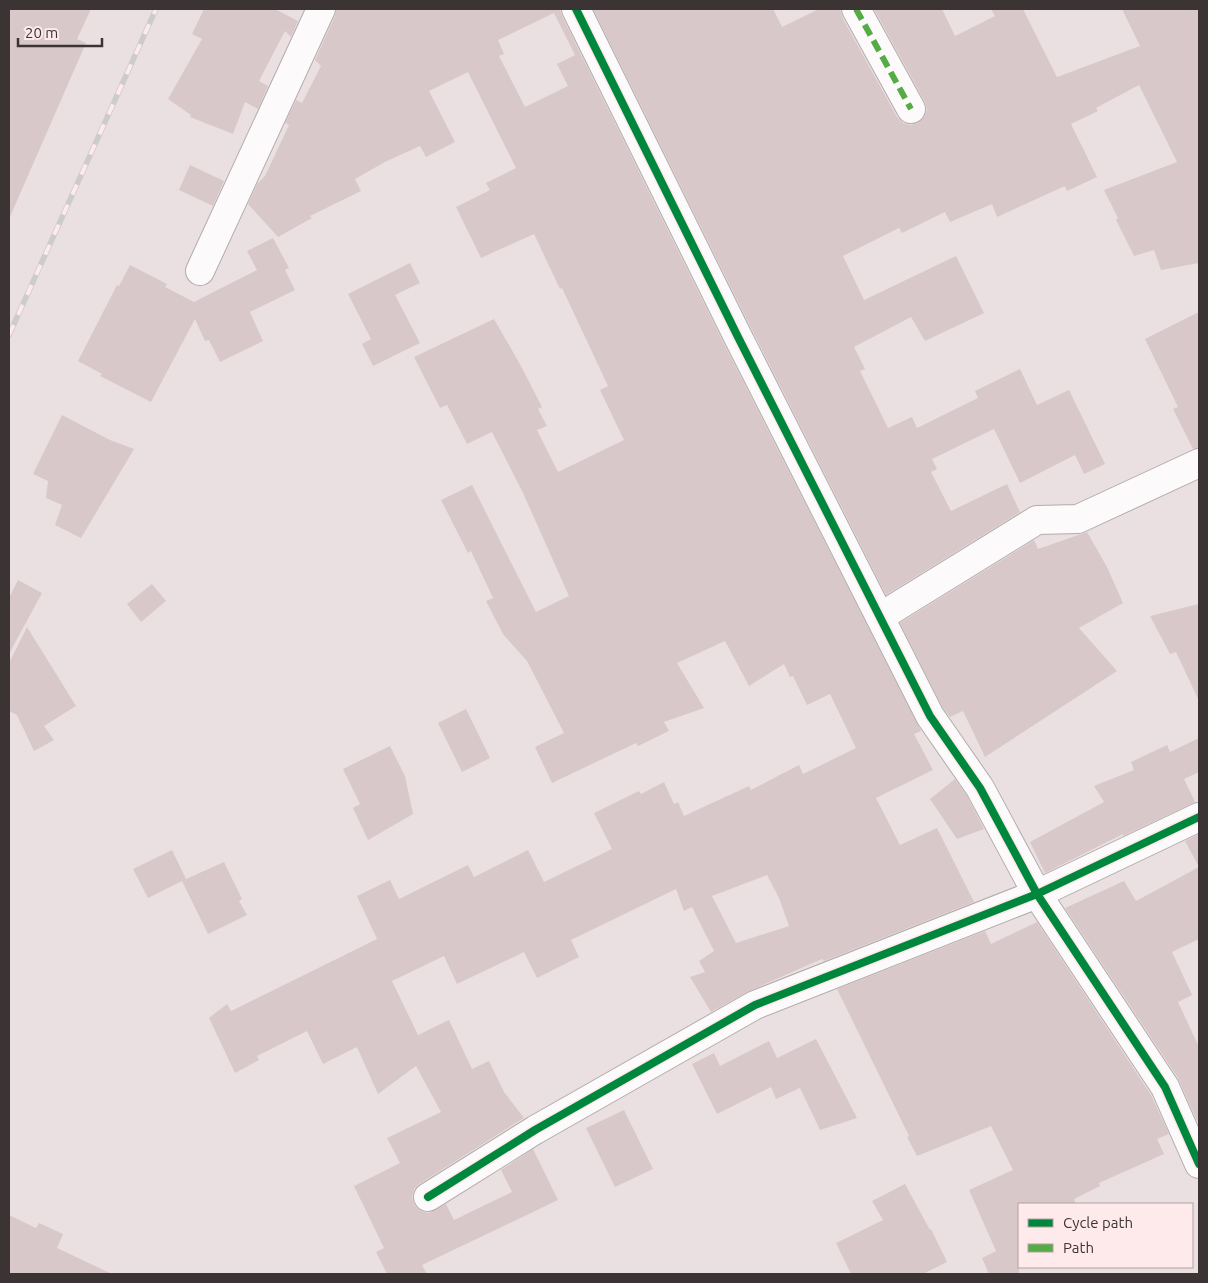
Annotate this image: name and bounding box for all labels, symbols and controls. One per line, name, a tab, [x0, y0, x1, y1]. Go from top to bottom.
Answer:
scale bar	[18, 15, 101, 47]
text: 20 m	[25, 24, 58, 41]
legend	[1018, 1203, 1193, 1268]
text: Cycle path	[1063, 1214, 1133, 1231]
text: Path	[1063, 1239, 1094, 1256]

